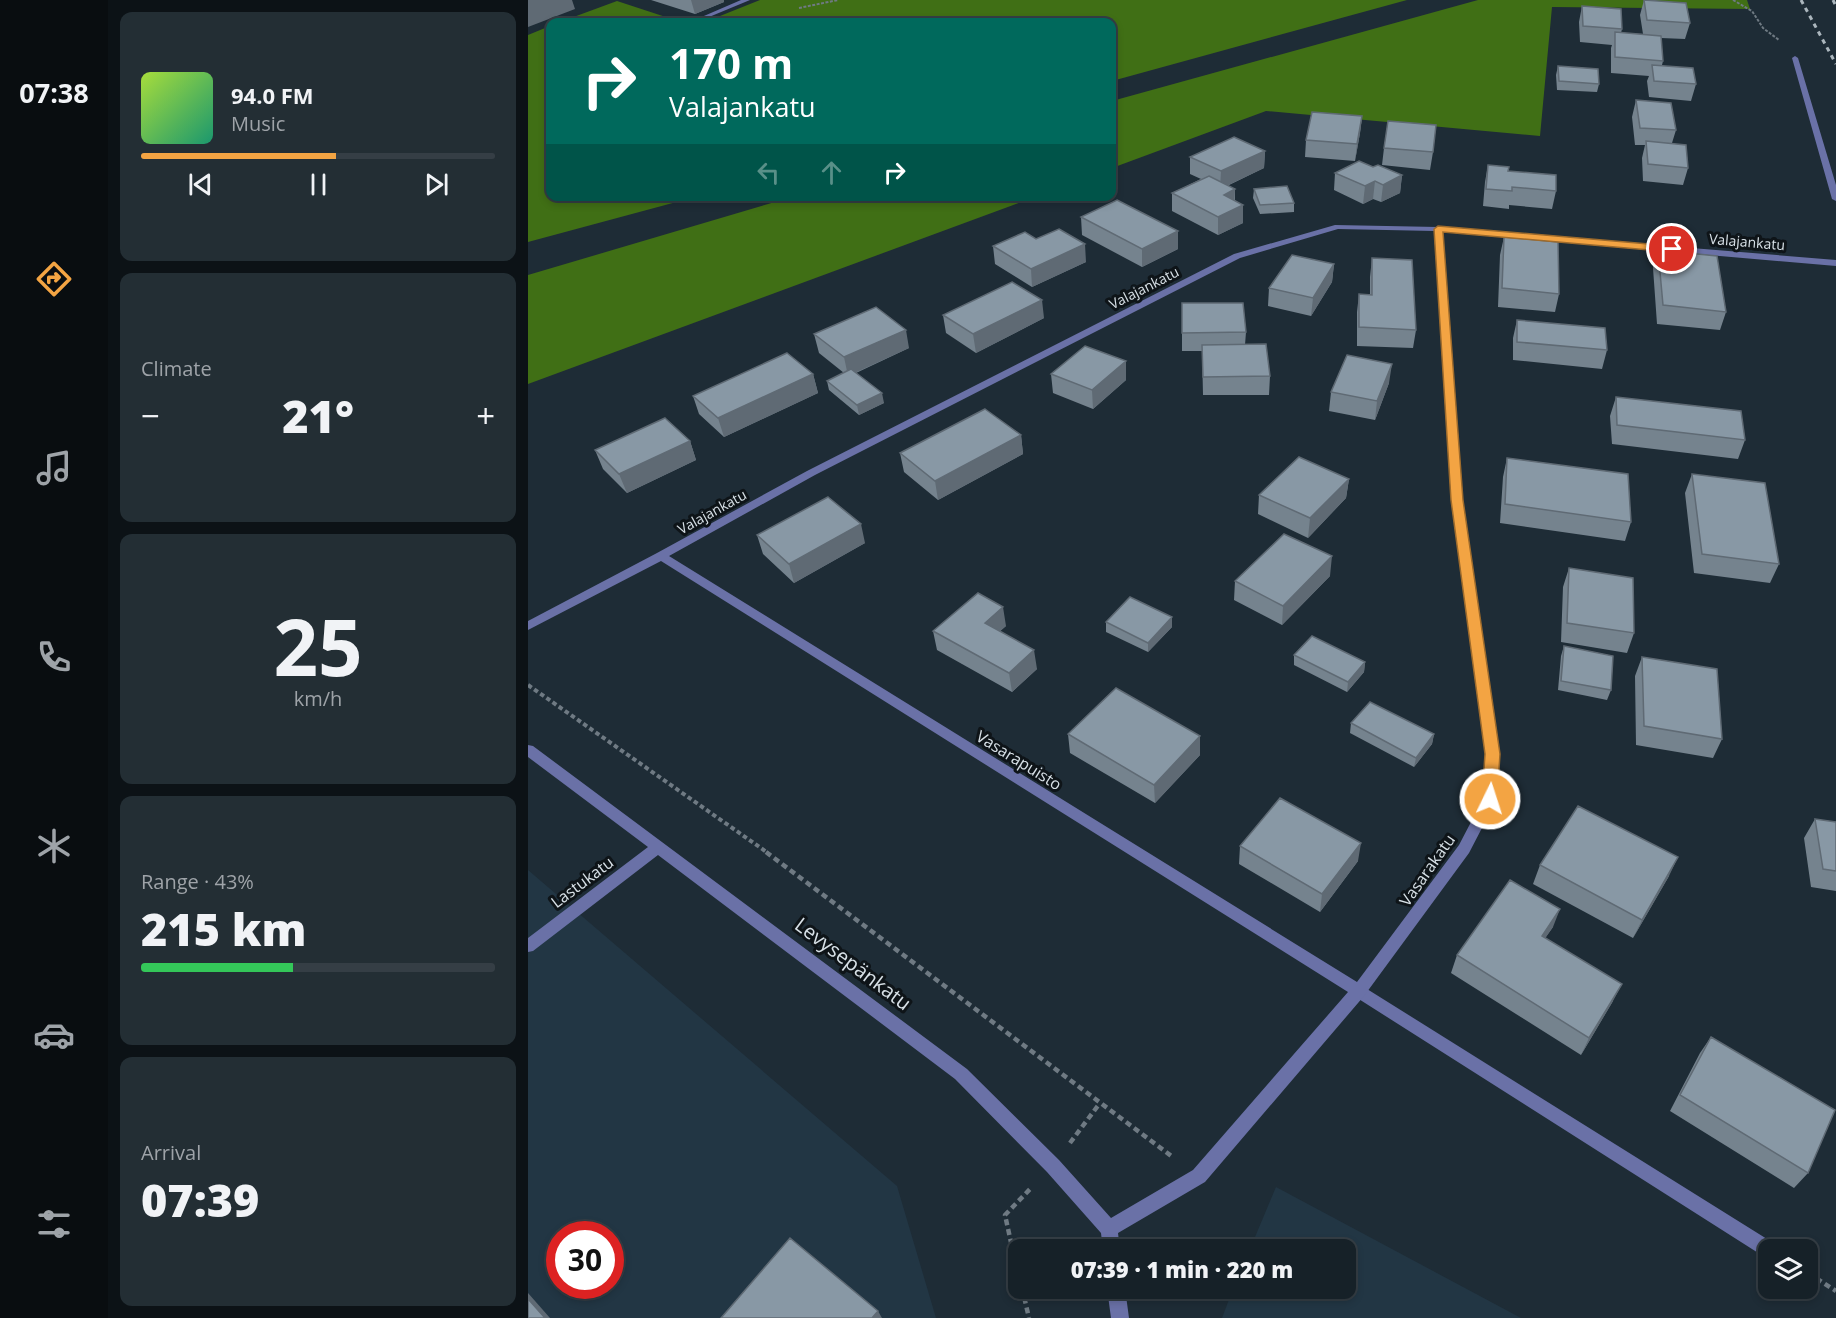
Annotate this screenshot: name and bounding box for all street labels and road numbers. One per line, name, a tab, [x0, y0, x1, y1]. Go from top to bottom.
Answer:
street label: Valajankatu	[1708, 229, 1786, 254]
street label: Valajankatu	[1106, 262, 1182, 313]
street label: Valajankatu	[674, 485, 750, 538]
street label: Vasarapuisto	[972, 725, 1066, 795]
street label: Vasarakatu	[1394, 830, 1460, 910]
street label: Lastukatu	[546, 851, 618, 913]
street label: Levysepänkatu	[790, 911, 917, 1016]

